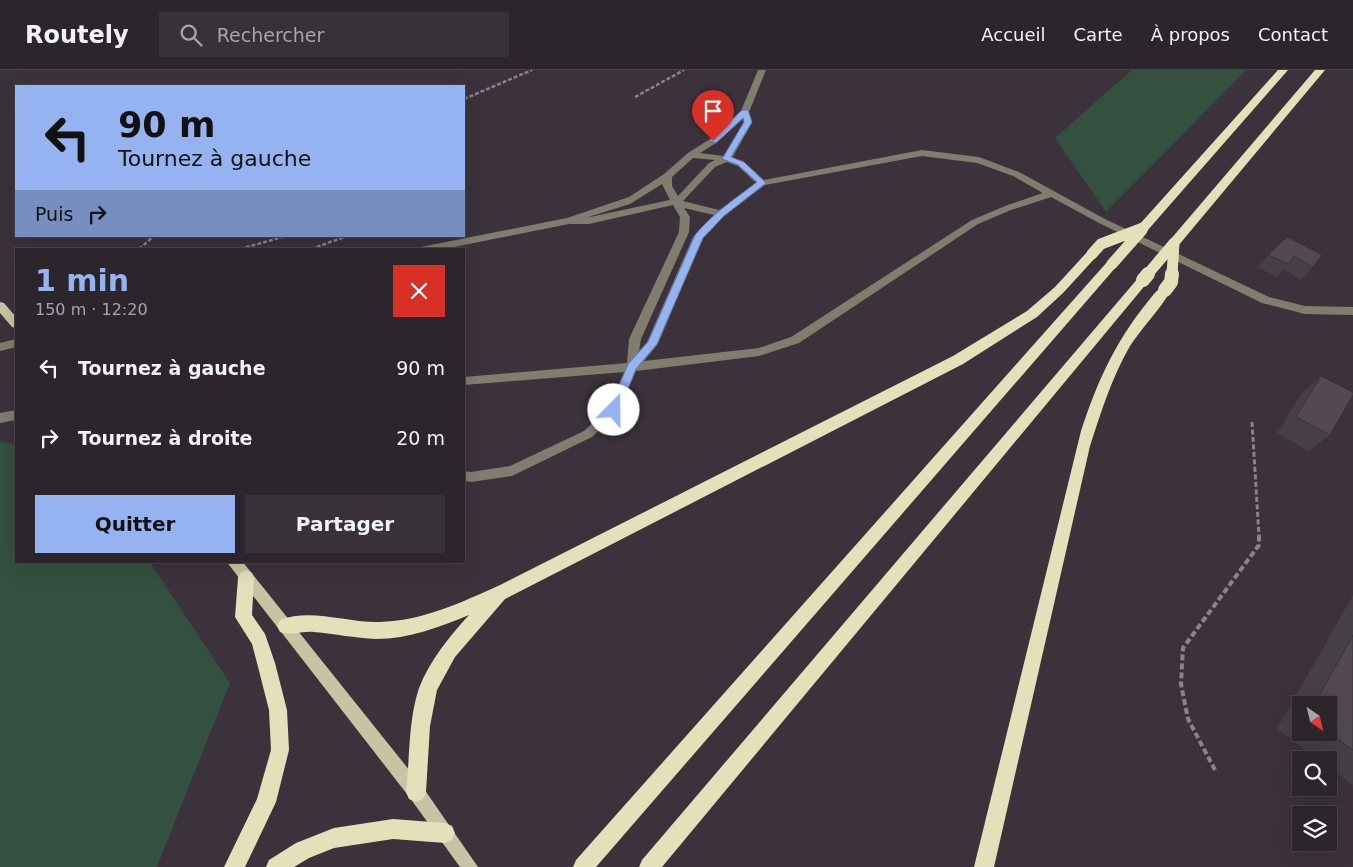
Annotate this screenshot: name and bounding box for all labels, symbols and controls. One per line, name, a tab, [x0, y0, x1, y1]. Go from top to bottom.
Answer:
search box	[159, 12, 509, 57]
text: Routely	[25, 21, 129, 49]
icon: search	[177, 21, 205, 49]
text: Rechercher	[217, 24, 324, 46]
text: Accueil	[981, 24, 1046, 45]
text: Carte	[1074, 24, 1123, 45]
text: À propos	[1151, 24, 1230, 45]
text: Contact	[1258, 24, 1328, 45]
pin	[692, 90, 734, 141]
icon: arrive	[699, 97, 727, 125]
icon: left	[35, 105, 100, 170]
text: 90 m	[118, 105, 215, 145]
text: Tournez à gauche	[118, 146, 311, 171]
icon: right	[83, 200, 111, 228]
text: Puis	[35, 203, 73, 225]
text: 1 min	[35, 263, 129, 298]
button: close	[393, 265, 445, 317]
text: 150 m · 12:20	[35, 300, 148, 319]
icon: left	[35, 354, 63, 382]
text: Tournez à gauche	[78, 357, 266, 379]
text: 90 m	[396, 357, 445, 379]
position arrow	[587, 383, 639, 435]
icon: right	[35, 424, 63, 452]
text: Tournez à droite	[78, 427, 252, 449]
text: 20 m	[396, 427, 445, 449]
button: Quitter	[35, 495, 235, 553]
button: Partager	[245, 495, 445, 553]
north arrow	[1292, 696, 1338, 741]
map controls	[1292, 696, 1337, 851]
button: search	[1292, 751, 1337, 796]
button: layers	[1292, 806, 1337, 851]

